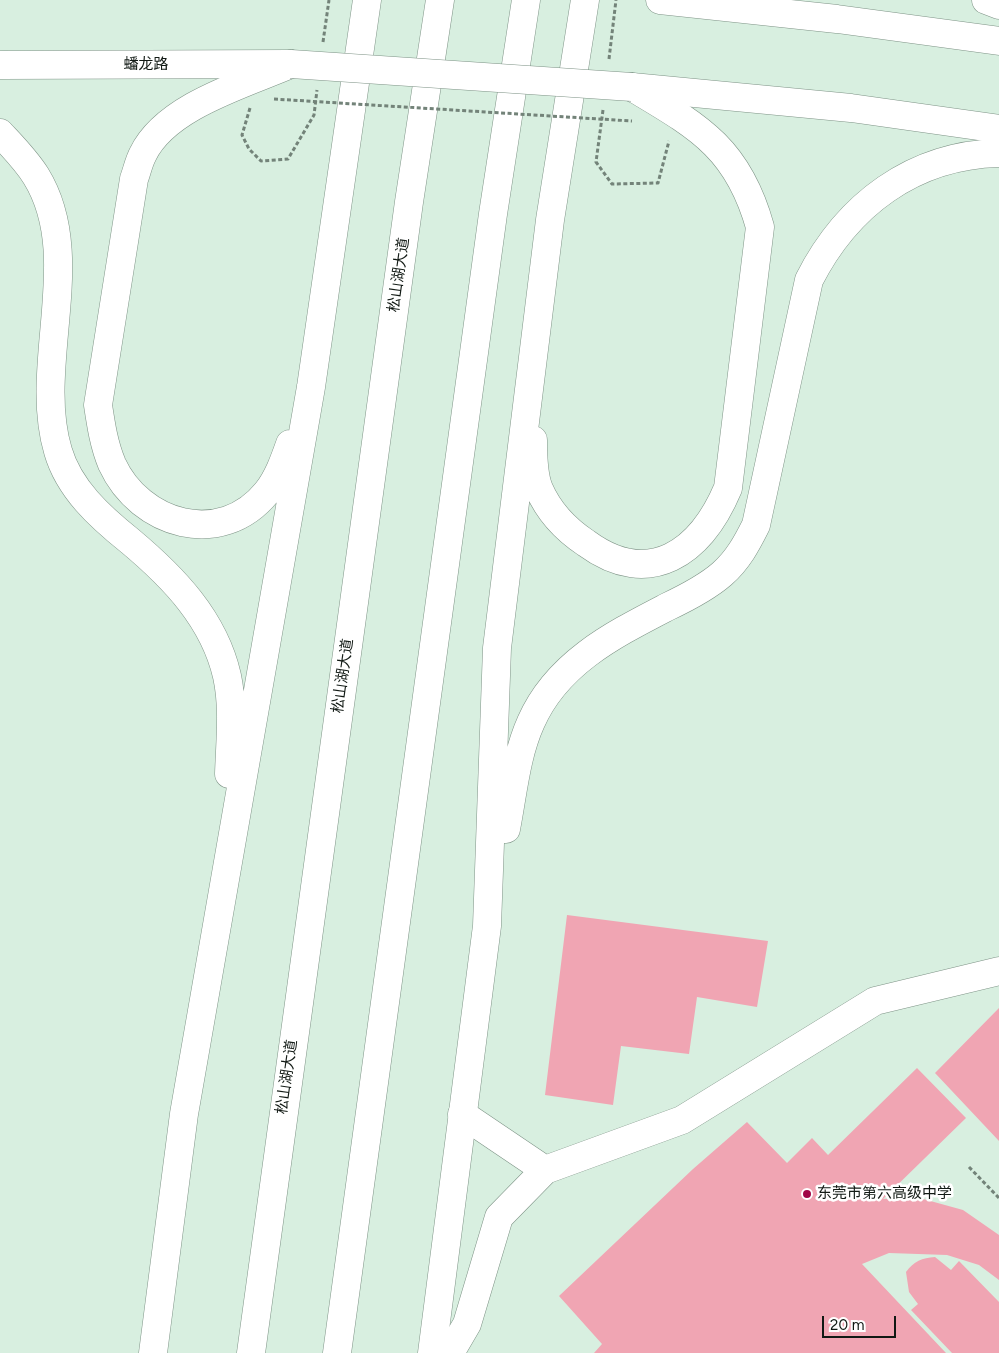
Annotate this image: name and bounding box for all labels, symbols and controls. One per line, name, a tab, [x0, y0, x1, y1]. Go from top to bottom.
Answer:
street label: 蟠龙路	[124, 56, 168, 74]
street label: 松山湖大道	[385, 237, 413, 313]
street label: 松山湖大道	[329, 638, 357, 714]
street label: 松山湖大道	[273, 1039, 301, 1115]
place label: 东莞市第六高级中学	[817, 1185, 952, 1203]
marker: 东莞市第六高级中学	[801, 1188, 813, 1200]
scale bar	[824, 1306, 898, 1338]
text: 20 m	[830, 1316, 864, 1334]

